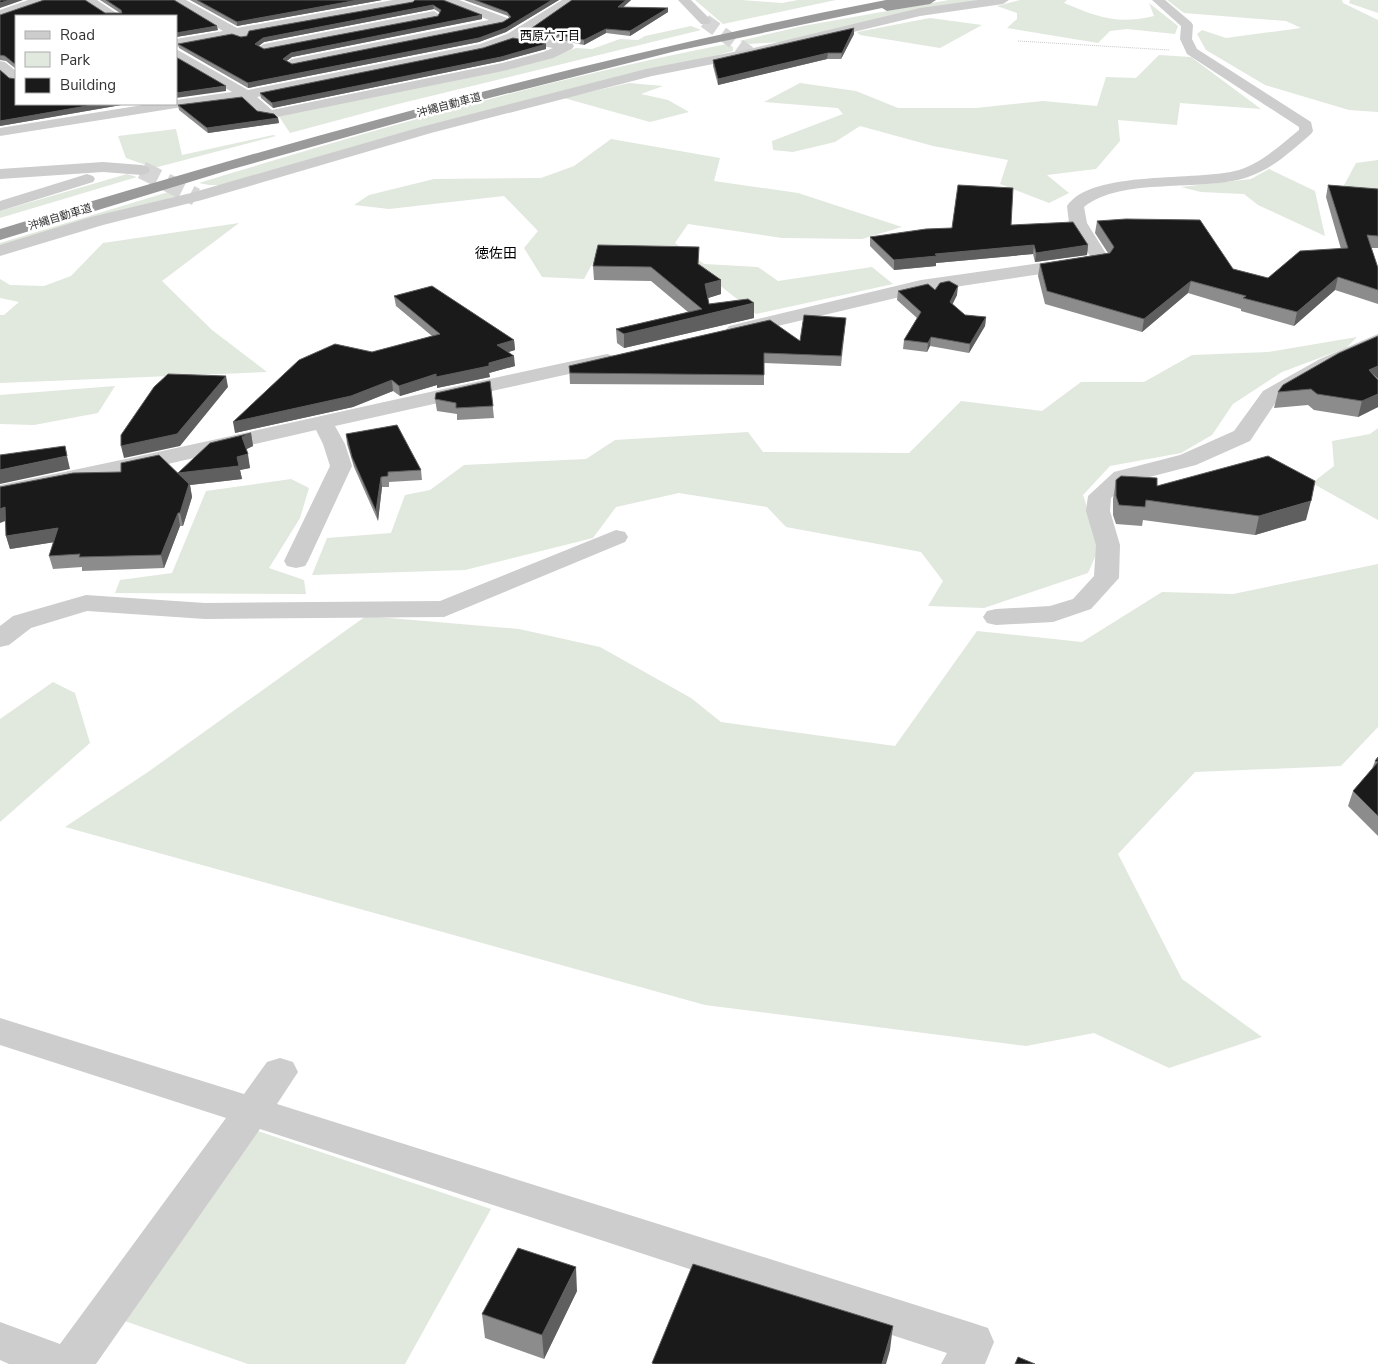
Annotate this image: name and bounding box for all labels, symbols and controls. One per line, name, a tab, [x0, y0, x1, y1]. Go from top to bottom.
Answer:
legend	[15, 15, 178, 105]
text: Road	[60, 25, 95, 45]
district label: 西原六丁目	[520, 28, 580, 44]
text: Park	[60, 50, 90, 70]
text: Building	[60, 75, 116, 95]
street label: 沖縄自動車道	[415, 89, 483, 121]
street label: 沖縄自動車道	[26, 200, 94, 234]
district label: 徳佐田	[475, 244, 517, 263]

